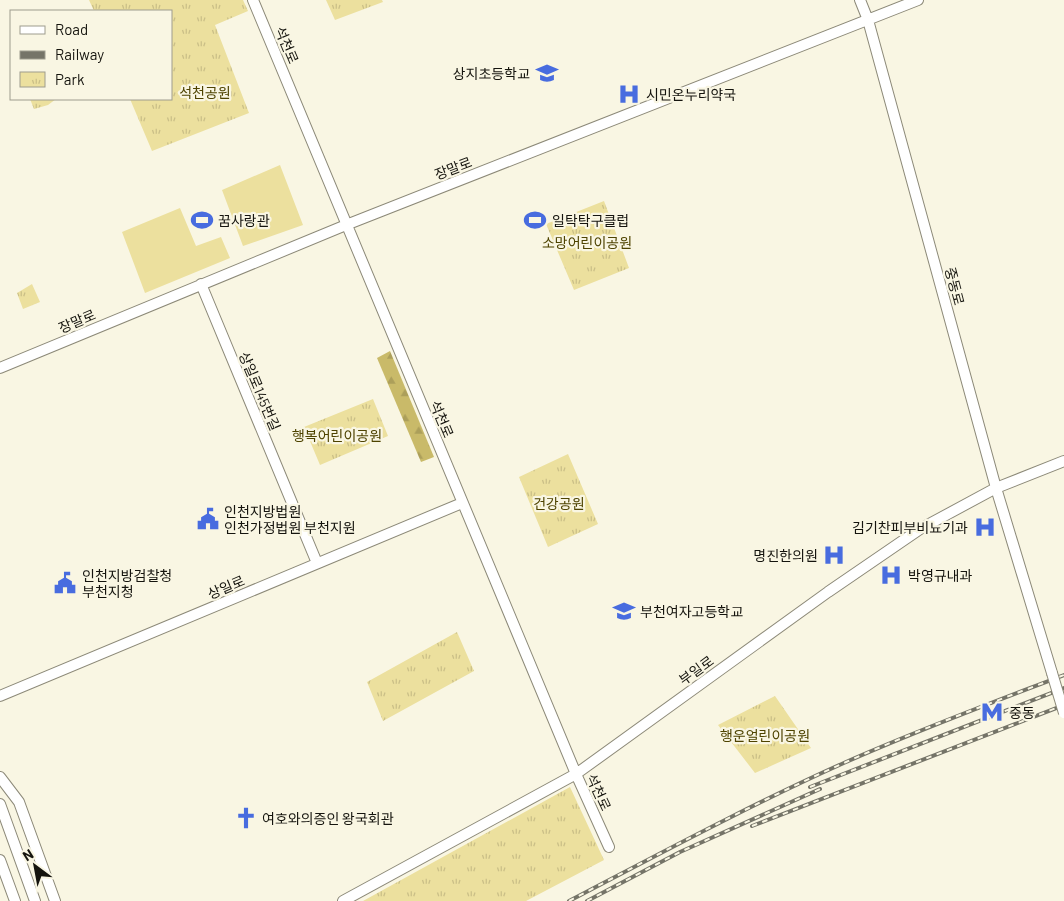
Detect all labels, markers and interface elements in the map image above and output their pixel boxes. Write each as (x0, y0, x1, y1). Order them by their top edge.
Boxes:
legend (10, 10, 172, 100)
text: Road (55, 20, 88, 38)
street label: 석천로 (272, 24, 302, 66)
text: Railway (55, 45, 104, 63)
school or university icon: 상지초등학교 (534, 60, 560, 86)
place label: 상지초등학교 (453, 65, 530, 82)
text: Park (55, 70, 85, 88)
hospital icon: 시민온누리약국 (616, 81, 642, 107)
park label: 석천공원 (179, 84, 231, 101)
place label: 시민온누리약국 (646, 86, 736, 103)
street label: 장말로 (432, 153, 474, 183)
sports icon: 꿈사랑관 (189, 207, 215, 233)
sports icon: 일탁탁구클럽 (522, 207, 548, 233)
place label: 꿈사랑관 (218, 212, 270, 229)
place label: 일탁탁구클럽 (552, 212, 629, 229)
park label: 소망어린이공원 (542, 234, 632, 251)
street label: 중동로 (942, 265, 968, 307)
street label: 장말로 (56, 306, 98, 336)
street label: 상일로145번길 (236, 349, 284, 433)
street label: 석천로 (427, 398, 457, 440)
park label: 행복어린이공원 (292, 427, 382, 444)
park label: 건강공원 (533, 495, 585, 512)
place label: 인천지방법원 인천가정법원 부천지원 (224, 503, 356, 536)
public building icon: 인천지방법원 인천가정법원 부천지원 (195, 506, 221, 532)
hospital icon: 김기찬피부비뇨기과 (972, 514, 998, 540)
place label: 김기찬피부비뇨기과 (852, 519, 968, 536)
hospital icon: 명진한의원 (821, 542, 847, 568)
place label: 명진한의원 (754, 547, 818, 564)
hospital icon: 박영규내과 (878, 562, 904, 588)
place label: 인천지방검찰청 부천지청 (82, 567, 172, 600)
place label: 박영규내과 (908, 567, 973, 584)
public building icon: 인천지방검찰청 부천지청 (52, 570, 78, 596)
street label: 상일로 (205, 572, 247, 602)
school or university icon: 부천여자고등학교 (611, 598, 637, 624)
place label: 부천여자고등학교 (640, 603, 743, 620)
street label: 부일로 (675, 652, 717, 688)
metro station icon: 중동 (979, 699, 1005, 725)
place label: 중동 (1009, 704, 1035, 721)
park label: 행운얼린이공원 (720, 727, 810, 744)
street label: 석천로 (583, 771, 615, 813)
church icon: 여호와의증인 왕국회관 (233, 805, 259, 831)
place label: 여호와의증인 왕국회관 (262, 810, 394, 827)
north arrow (10, 841, 60, 891)
text: N (19, 845, 36, 864)

